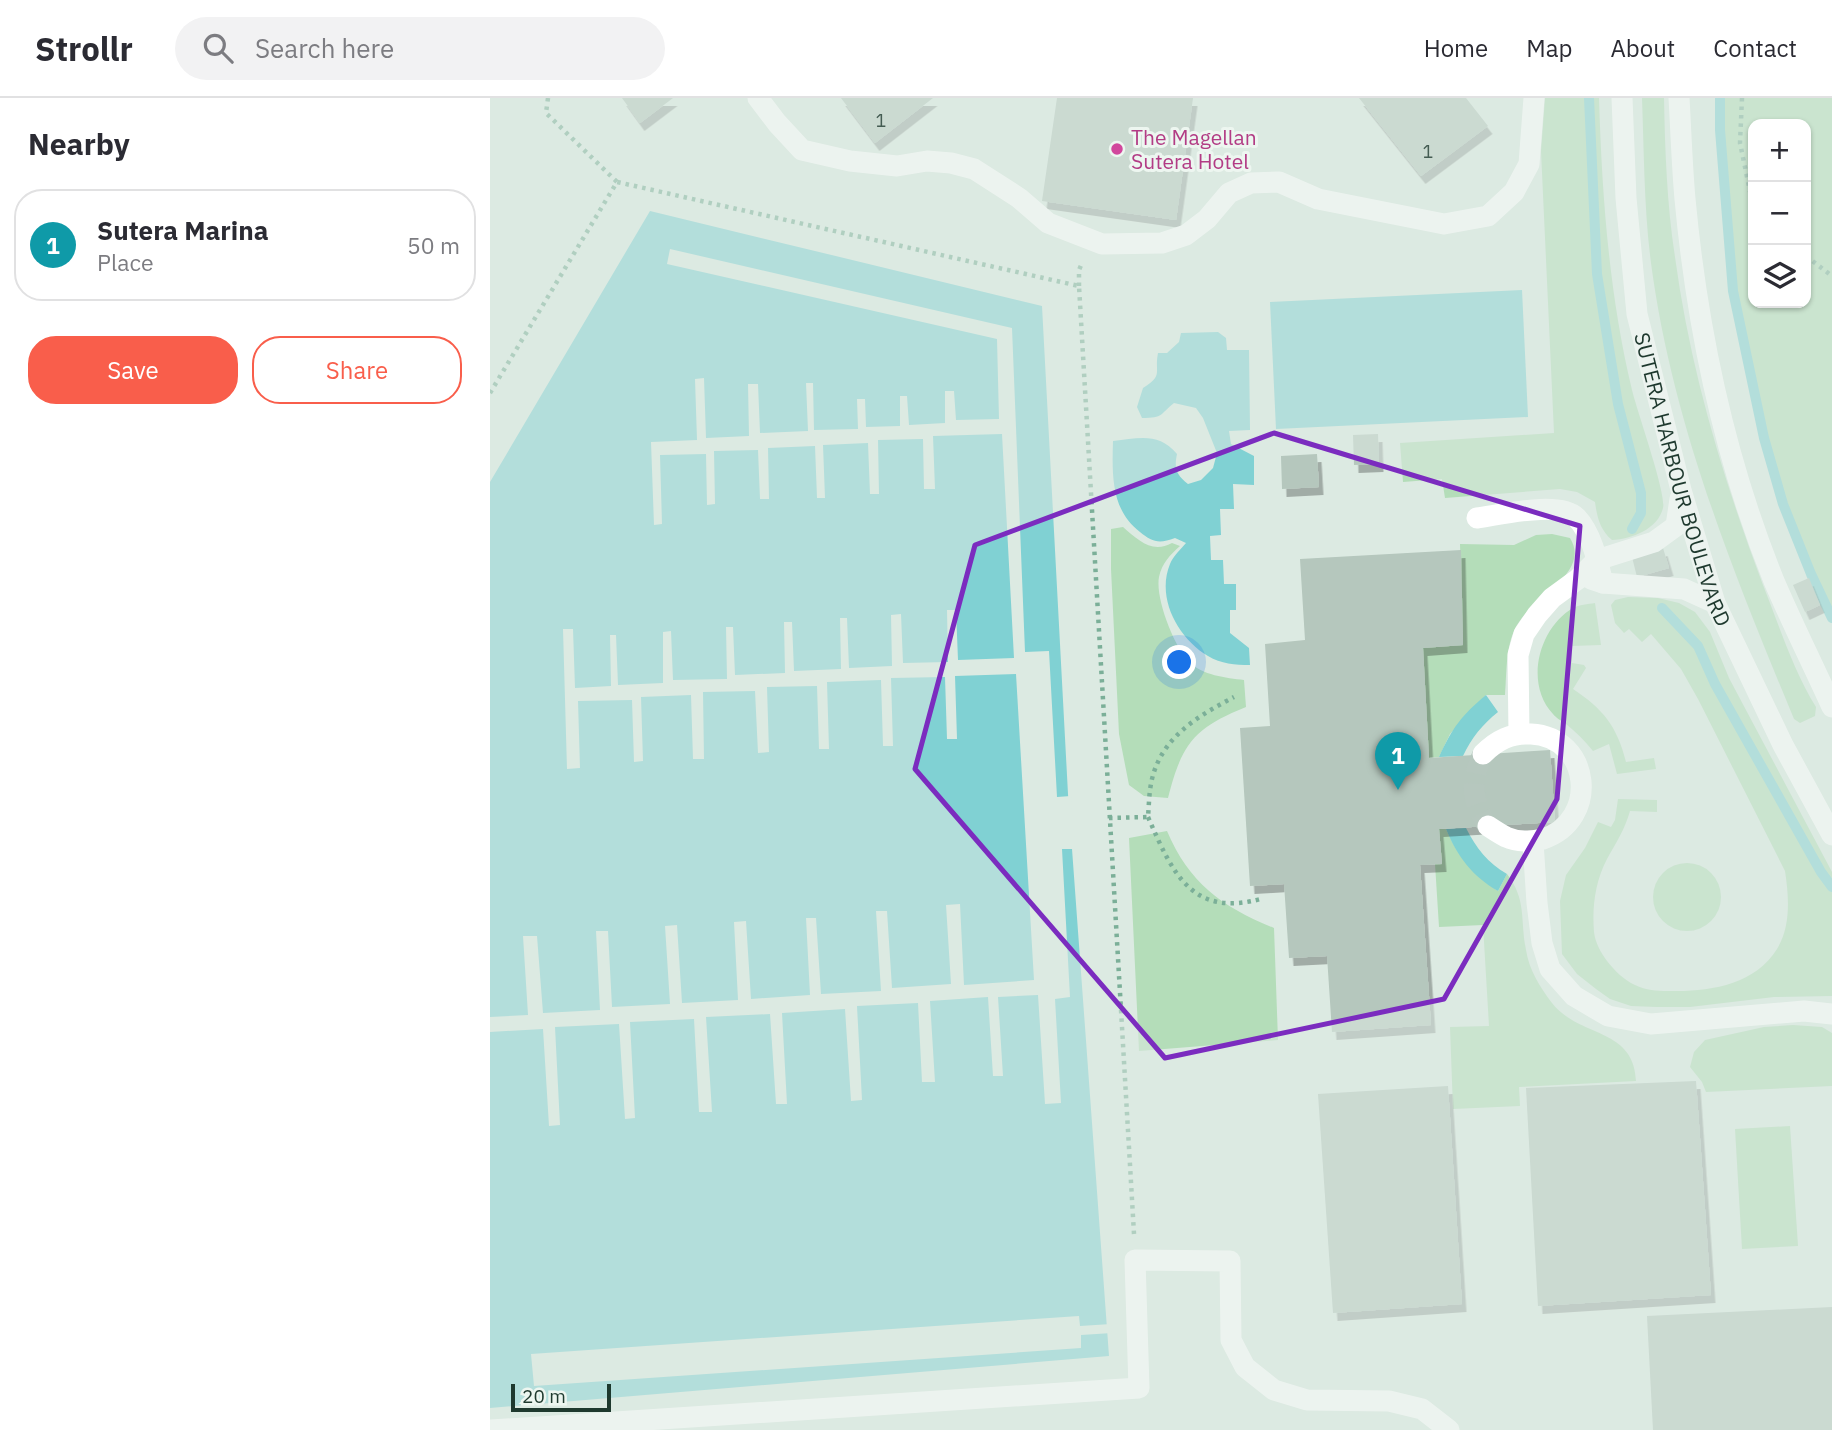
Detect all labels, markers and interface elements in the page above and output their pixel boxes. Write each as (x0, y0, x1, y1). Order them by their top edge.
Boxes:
search box (175, 17, 665, 80)
text: Strollr (35, 27, 133, 70)
icon: search (199, 29, 237, 67)
text: Search here (255, 31, 394, 65)
text: Home (1424, 32, 1488, 64)
text: Map (1526, 32, 1572, 64)
text: About (1610, 32, 1675, 64)
text: Contact (1713, 32, 1797, 64)
house number: 1 (876, 109, 886, 132)
map controls (1748, 119, 1811, 308)
button: + (1748, 119, 1811, 182)
place label: The Magellan Sutera Hotel (1131, 123, 1257, 175)
text: Nearby (28, 124, 130, 163)
house number: 1 (1423, 140, 1433, 163)
marker: The Magellan Sutera Hotel (1109, 141, 1125, 157)
button: − (1748, 182, 1811, 245)
text: Sutera Marina (97, 213, 269, 247)
text: 1 (46, 230, 60, 260)
text: 50 m (407, 230, 460, 260)
button: layers (1748, 245, 1811, 308)
text: Place (97, 247, 154, 277)
street label: SUTERA HARBOUR BOULEVARD (1628, 329, 1738, 631)
button: Save (28, 336, 238, 404)
button: Share (252, 336, 462, 404)
your location (1162, 645, 1196, 679)
pin: 1 (1375, 732, 1421, 790)
scale bar (511, 1381, 611, 1413)
text: 20 m (522, 1384, 566, 1408)

